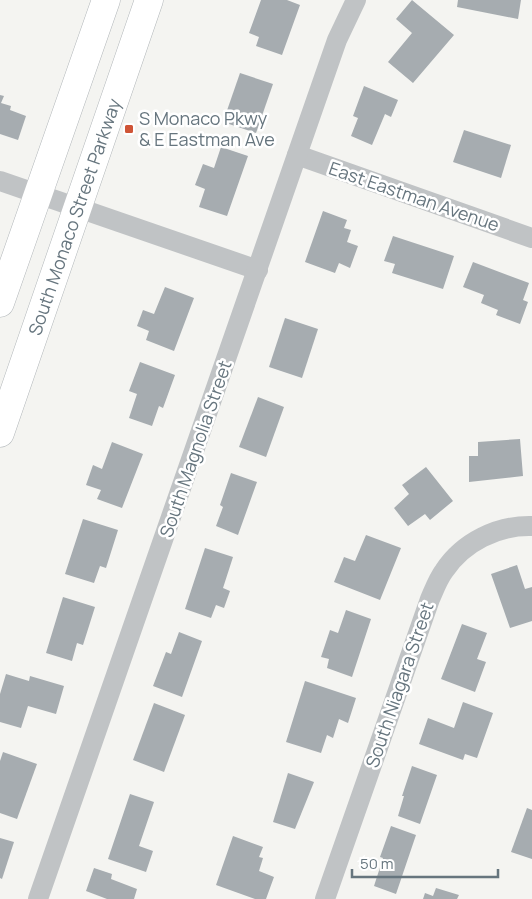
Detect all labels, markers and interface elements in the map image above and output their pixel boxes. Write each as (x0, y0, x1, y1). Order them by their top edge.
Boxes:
street label: South Monaco Street Parkway (22, 95, 126, 338)
place label: S Monaco Pkwy & E Eastman Ave (139, 106, 275, 151)
marker: S Monaco Pkwy & E Eastman Ave (123, 123, 135, 135)
street label: East Eastman Avenue (326, 156, 503, 236)
street label: South Magnolia Street (153, 357, 237, 540)
street label: South Niagara Street (359, 599, 439, 771)
scale bar (352, 846, 498, 878)
text: 50 m (360, 853, 394, 874)

